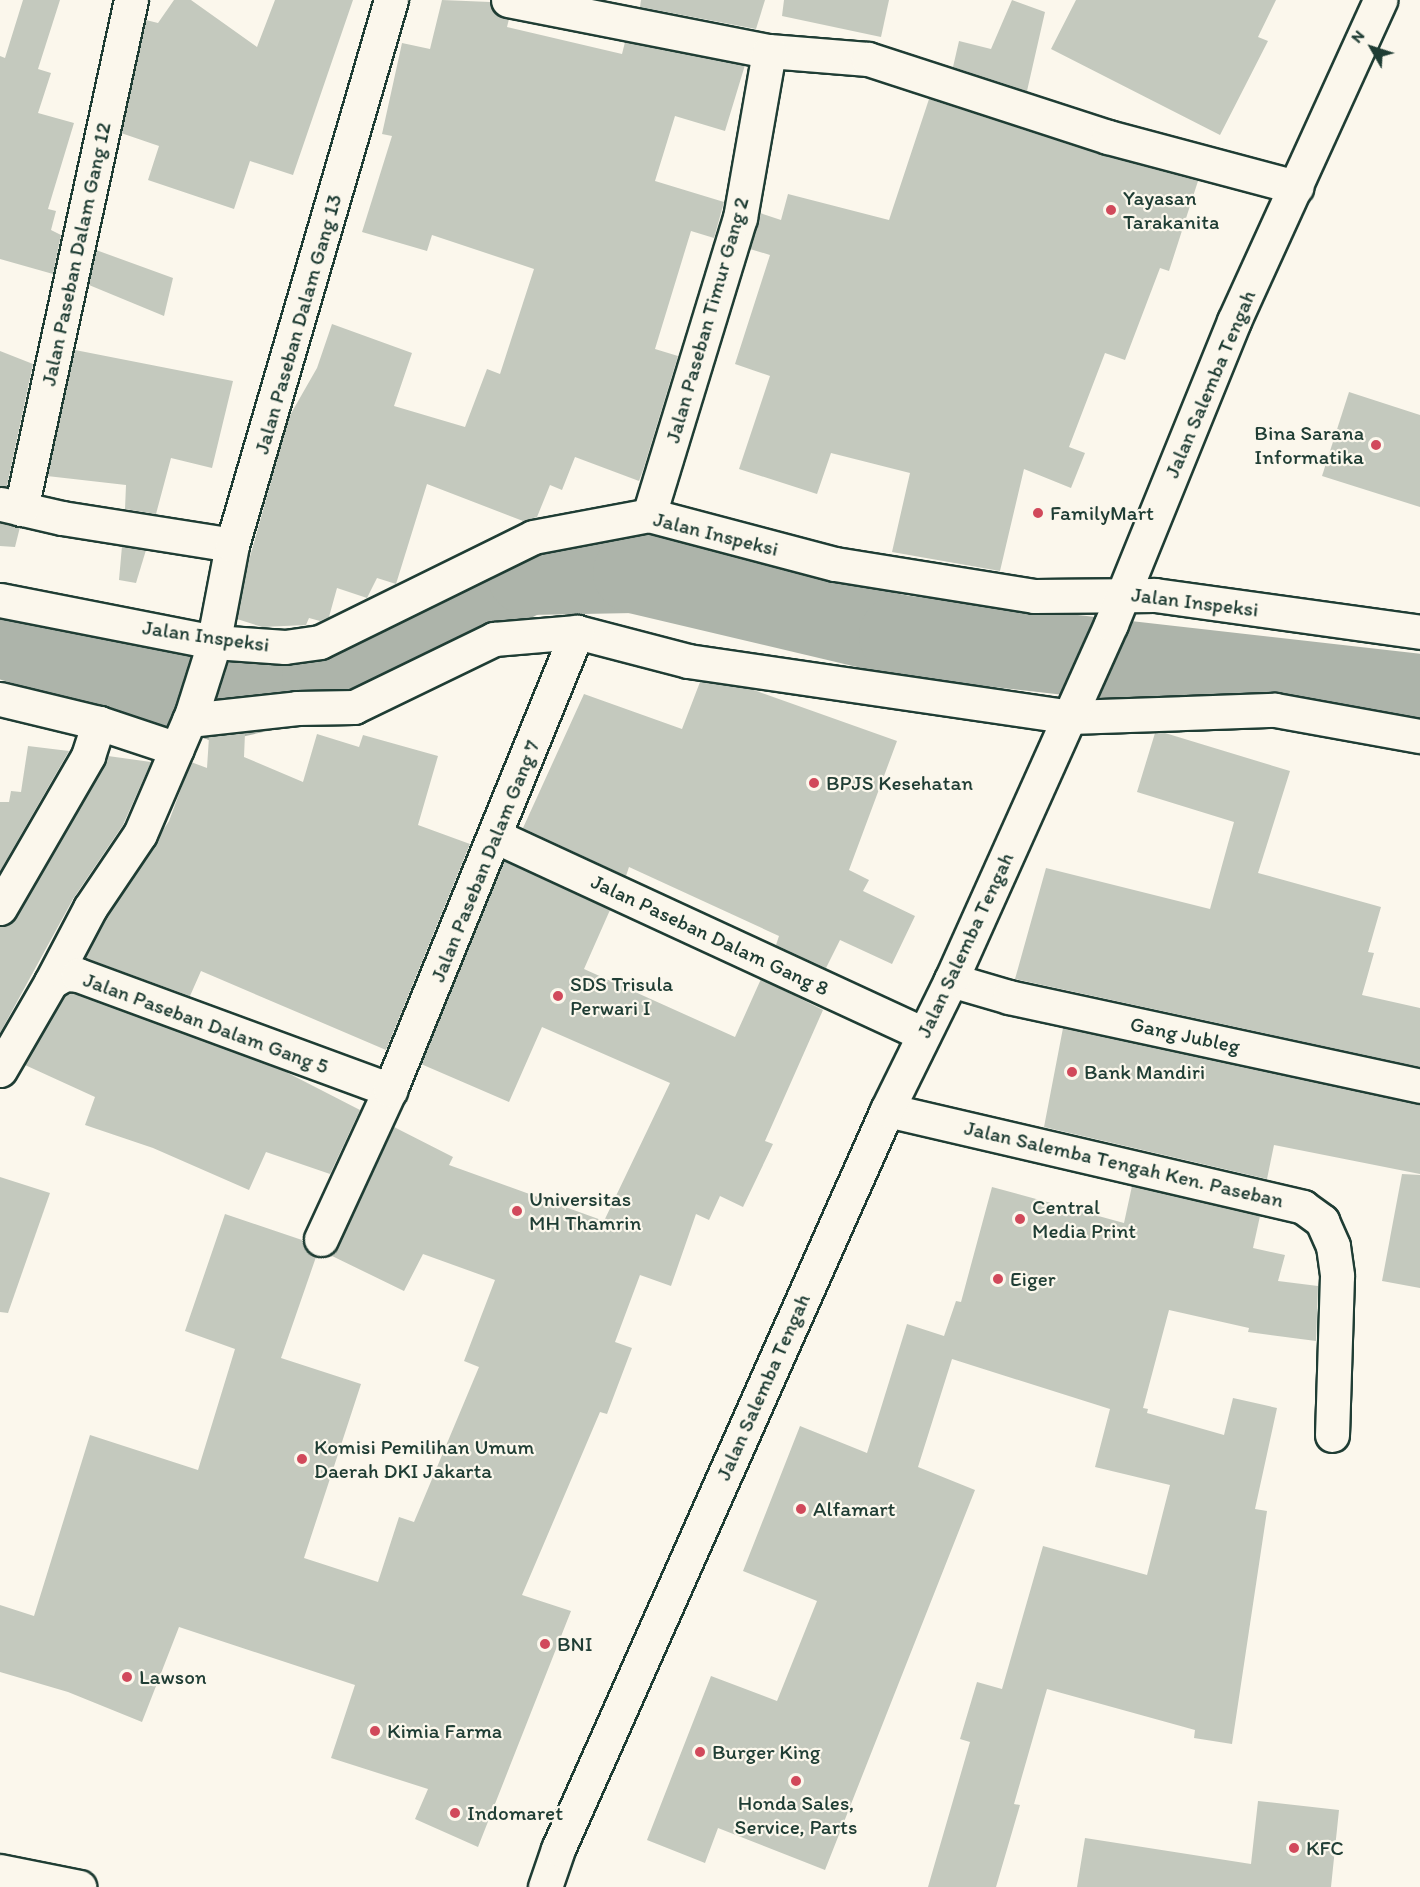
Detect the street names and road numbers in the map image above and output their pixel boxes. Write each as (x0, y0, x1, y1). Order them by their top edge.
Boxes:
street label: Jalan Paseban Dalam Gang 12 (36, 120, 116, 388)
street label: Jalan Paseban Dalam Gang 13 (249, 191, 347, 457)
street label: Jalan Paseban Timur Gang 2 (660, 194, 754, 446)
street label: Jalan Salemba Tengah (1160, 288, 1260, 480)
street label: Jalan Inspeksi (651, 506, 781, 562)
street label: Jalan Inspeksi (1130, 582, 1260, 622)
street label: Jalan Inspeksi (141, 615, 271, 657)
street label: Jalan Paseban Dalam Gang 7 (425, 736, 545, 986)
street label: Jalan Salemba Tengah (912, 850, 1018, 1040)
street label: Jalan Paseban Dalam Gang 8 (587, 869, 833, 1001)
street label: Jalan Paseban Dalam Gang 5 (80, 967, 332, 1079)
street label: Gang Jubleg (1128, 1011, 1242, 1059)
street label: Jalan Salemba Tengah Ken. Paseban (963, 1115, 1285, 1213)
street label: Jalan Salemba Tengah (711, 1291, 815, 1483)

